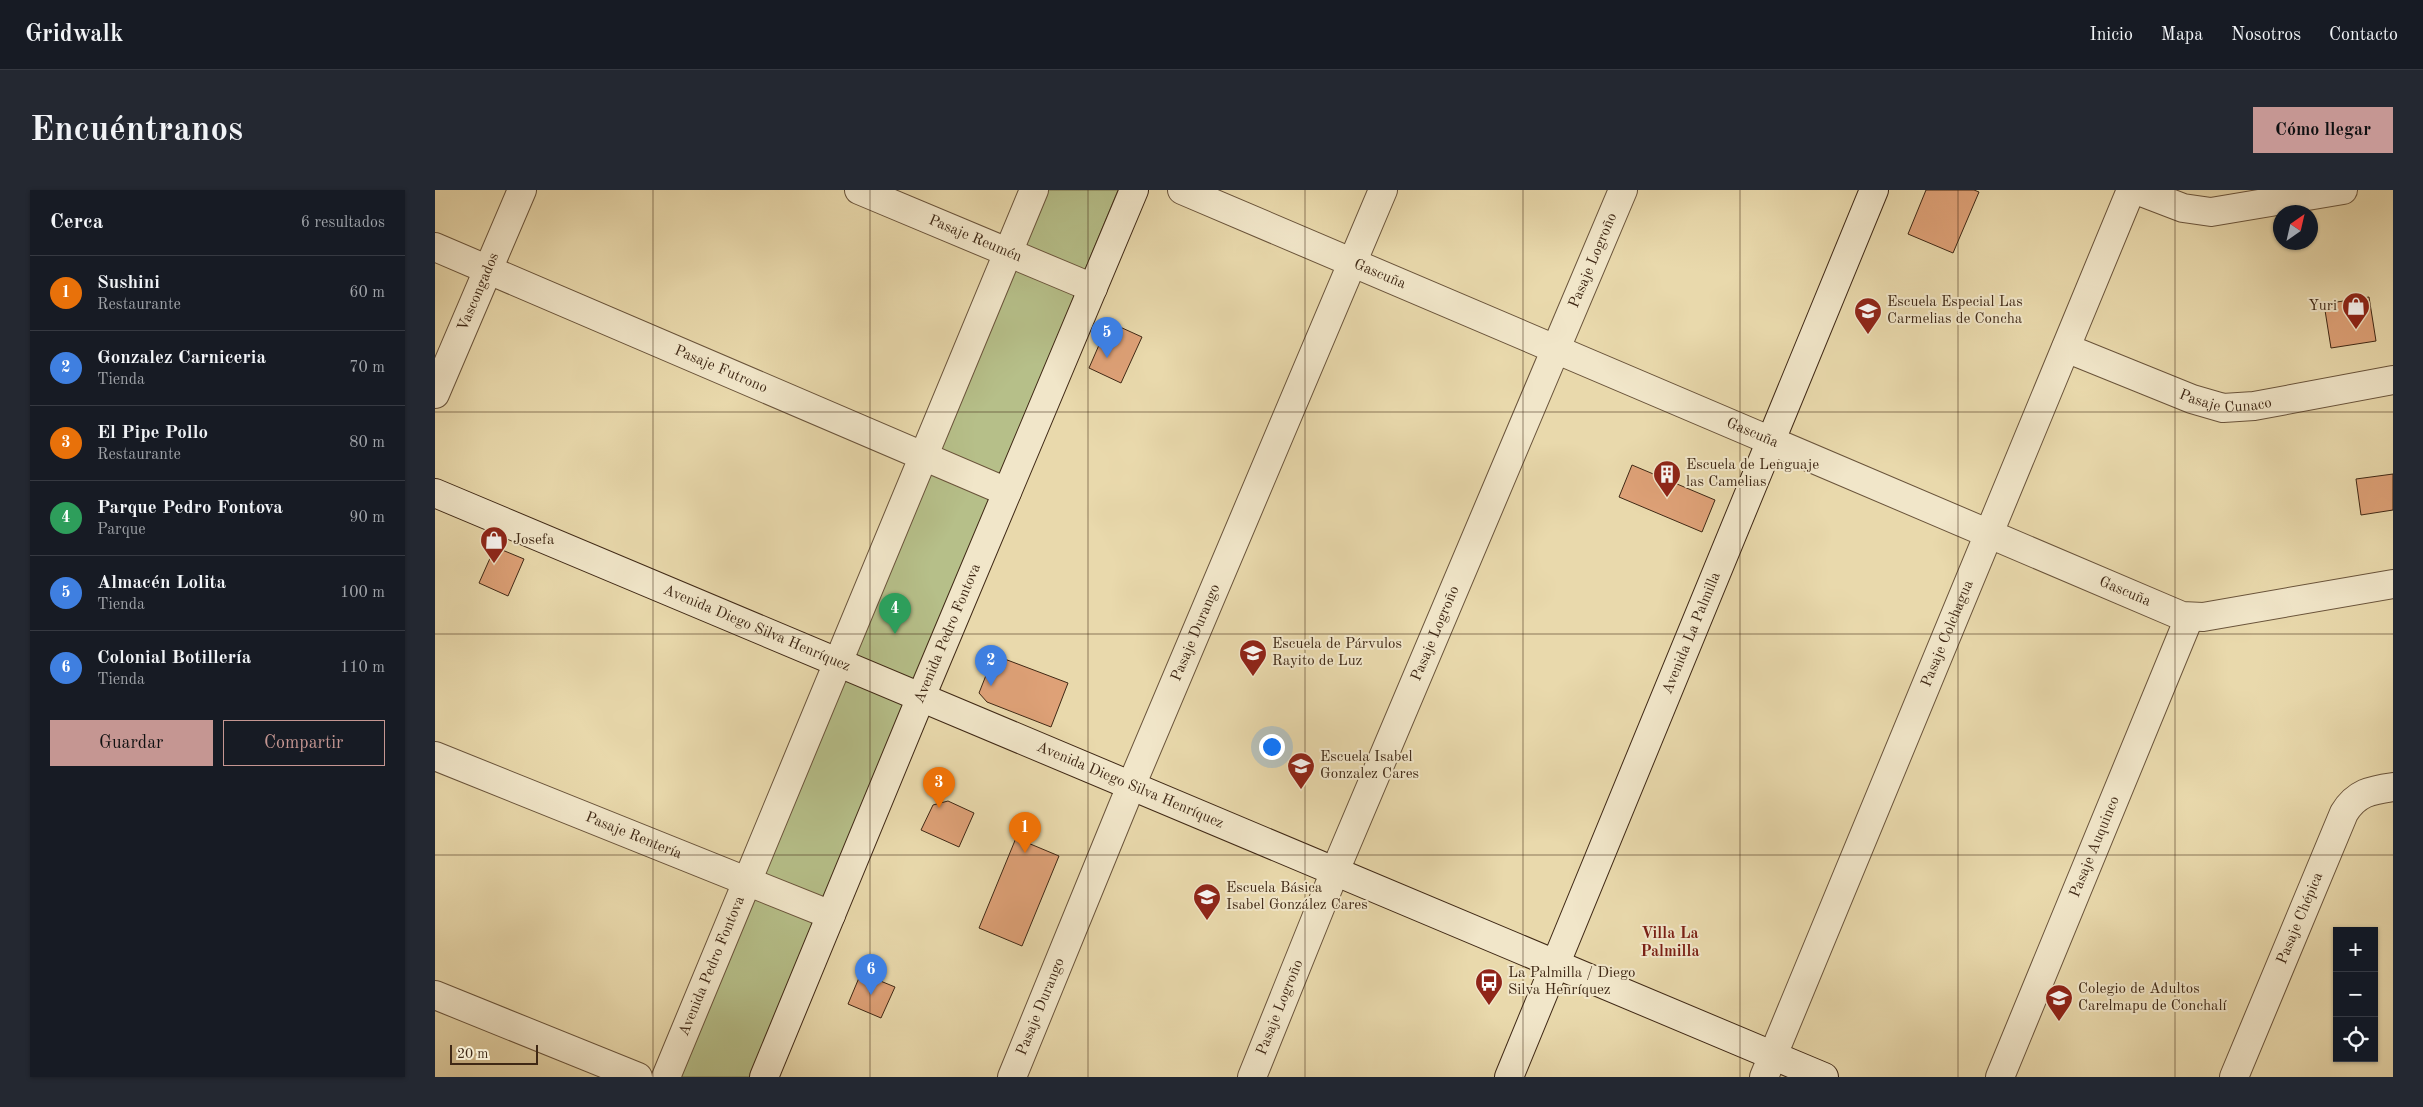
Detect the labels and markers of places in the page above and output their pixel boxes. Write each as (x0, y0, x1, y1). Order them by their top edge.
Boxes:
shop icon: Yuri (2341, 291, 2371, 330)
place label: Escuela Especial Las Carmelias de Concha (1887, 295, 2023, 327)
school or university icon: Escuela Especial Las Carmelias de Concha (1853, 296, 1883, 335)
place label: Yuri (2308, 299, 2337, 314)
pin: 5 (1091, 317, 1123, 358)
place label: Escuela de Lenguaje las Camelias (1686, 458, 1819, 490)
building icon: Escuela de Lenguaje las Camelias (1652, 459, 1682, 498)
shop icon: Josefa (479, 525, 509, 564)
place label: Josefa (513, 533, 555, 548)
pin: 4 (879, 593, 911, 634)
place label: Escuela de Párvulos Rayito de Luz (1272, 637, 1402, 669)
school or university icon: Escuela de Párvulos Rayito de Luz (1238, 638, 1268, 677)
pin: 2 (975, 645, 1007, 686)
place label: Escuela Isabel Gonzalez Cares (1320, 750, 1419, 782)
school or university icon: Escuela Isabel Gonzalez Cares (1286, 751, 1316, 790)
pin: 3 (923, 767, 955, 808)
pin: 1 (1009, 812, 1041, 853)
place label: Escuela Básica Isabel González Cares (1226, 881, 1368, 913)
school or university icon: Escuela Básica Isabel González Cares (1192, 882, 1222, 921)
pin: 6 (855, 954, 887, 995)
place label: La Palmilla / Diego Silva Henríquez (1508, 966, 1635, 998)
bus stop icon: La Palmilla / Diego Silva Henríquez (1474, 967, 1504, 1006)
place label: Colegio de Adultos Carelmapu de Conchalí (2078, 982, 2228, 1014)
school or university icon: Colegio de Adultos Carelmapu de Conchalí (2044, 983, 2074, 1022)

